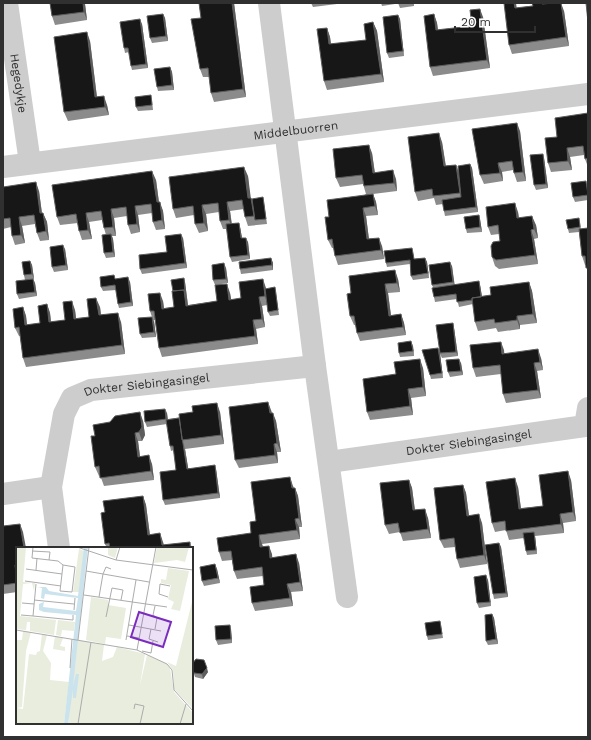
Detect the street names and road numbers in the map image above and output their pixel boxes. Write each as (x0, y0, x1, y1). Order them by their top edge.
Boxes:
street label: Hegedykje (7, 53, 30, 114)
street label: Middelbuorren (253, 118, 339, 143)
street label: Dokter Siebingasingel (81, 370, 210, 399)
street label: Dokter Siebingasingel (405, 427, 533, 458)

